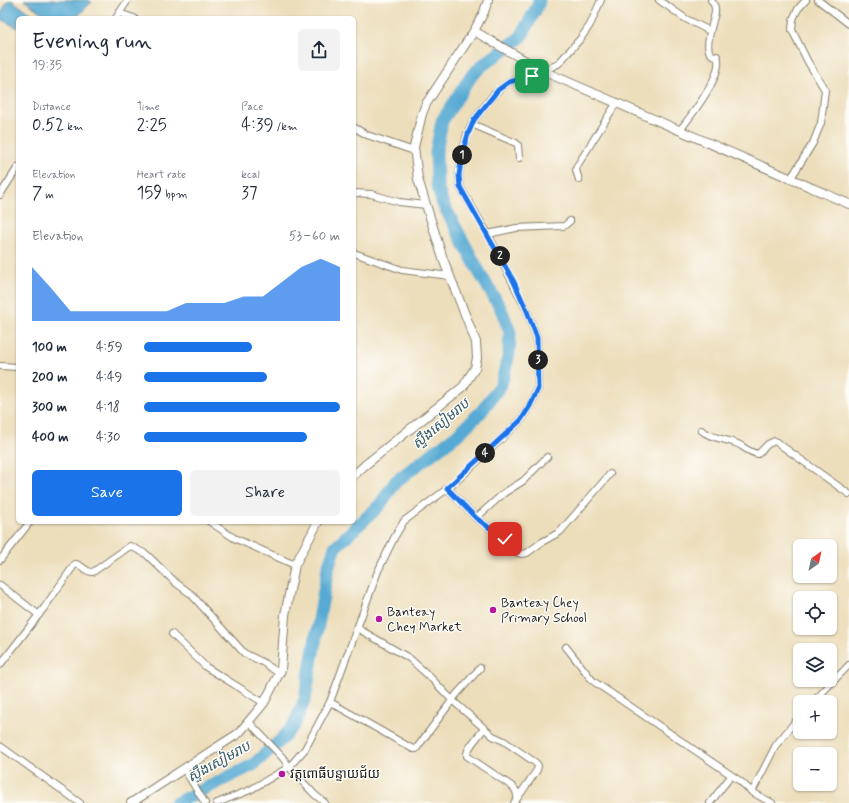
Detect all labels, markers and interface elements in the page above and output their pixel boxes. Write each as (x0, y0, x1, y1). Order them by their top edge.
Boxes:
text: Evening run (32, 28, 152, 56)
button: share (298, 29, 340, 71)
text: 19:35 (32, 57, 62, 74)
pin (515, 59, 549, 93)
icon: arrive (521, 65, 543, 87)
text: Distance (32, 100, 71, 114)
text: Time (137, 100, 160, 114)
text: Pace (241, 100, 263, 114)
text: 0.52 (32, 114, 64, 136)
text: 2:25 (137, 114, 167, 136)
text: 4:39 (241, 114, 274, 136)
text: km (64, 120, 83, 134)
text: /km (274, 120, 297, 134)
pin: 1 (452, 145, 472, 165)
text: 1 (460, 148, 464, 162)
text: Elevation (32, 168, 75, 182)
text: Heart rate (137, 168, 186, 182)
text: kcal (241, 168, 260, 182)
text: 7 (32, 182, 42, 204)
text: 159 (137, 182, 162, 204)
text: 37 (241, 182, 258, 204)
text: m (42, 188, 54, 202)
text: bpm (162, 188, 187, 202)
text: Elevation (32, 228, 83, 245)
text: 53–60 m (289, 228, 340, 245)
pin: 2 (490, 246, 510, 266)
text: 2 (497, 249, 503, 263)
text: 100 m (32, 339, 67, 356)
text: 4:59 (96, 339, 123, 356)
pin: 3 (528, 350, 548, 370)
text: 3 (536, 353, 540, 367)
text: 200 m (32, 369, 67, 386)
text: 4:49 (96, 369, 122, 386)
water label: ស្ទឹងសៀមរាប (408, 393, 474, 453)
text: 300 m (32, 399, 67, 416)
text: 4:18 (96, 399, 120, 416)
text: 400 m (32, 429, 69, 446)
text: 4:30 (96, 429, 120, 446)
pin: 4 (475, 443, 495, 463)
text: 4 (482, 446, 488, 460)
button: Save (32, 470, 182, 516)
button: Share (190, 470, 340, 516)
pin (488, 522, 522, 556)
icon: check (494, 528, 516, 550)
north arrow (793, 539, 837, 583)
map controls (793, 539, 837, 791)
button: locate (793, 591, 837, 635)
place label: Banteay Chey Primary School (501, 595, 587, 627)
place label: Banteay Chey Market (387, 604, 462, 636)
marker: Banteay Chey Primary School (488, 605, 498, 615)
marker: Banteay Chey Market (374, 614, 384, 624)
button: layers (793, 643, 837, 687)
button: + (793, 695, 837, 739)
water label: ស្ទឹងសៀមរាប (184, 736, 255, 787)
button: − (793, 747, 837, 791)
place label: វត្តពោធិ៍បន្ទាយជ័យ (290, 764, 380, 783)
marker: វត្តពោធិ៍បន្ទាយជ័យ (277, 769, 287, 779)

